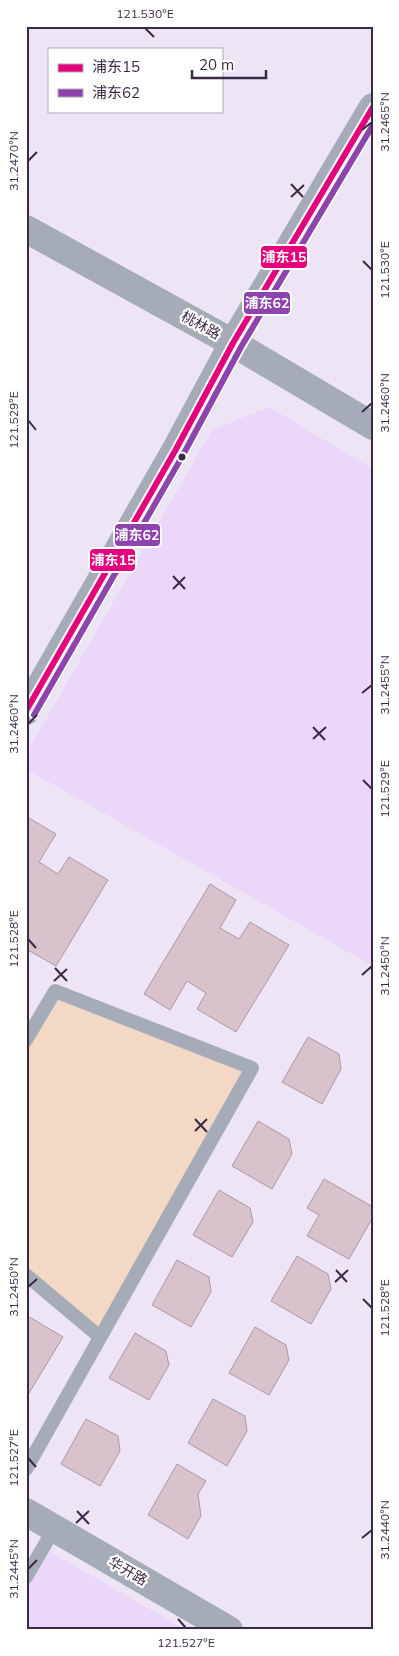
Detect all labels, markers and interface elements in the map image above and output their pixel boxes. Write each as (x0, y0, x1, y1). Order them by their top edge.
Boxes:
text: 121.530°E (116, 6, 174, 21)
legend (48, 48, 222, 112)
scale bar (192, 48, 265, 80)
text: 20 m (199, 55, 234, 74)
text: 浦东15 (92, 57, 140, 76)
text: 浦东62 (92, 83, 140, 102)
text: 31.2465°N (377, 92, 392, 152)
text: 31.2470°N (6, 131, 21, 191)
text: 121.530°E (377, 241, 392, 299)
line badge: 浦东15 (260, 245, 308, 269)
text: 浦东15 (262, 248, 306, 266)
line badge: 浦东62 (243, 291, 291, 315)
text: 浦东62 (245, 294, 289, 312)
street label: 桃林路 (178, 307, 224, 343)
text: 31.2460°N (377, 373, 392, 433)
text: 121.529°E (6, 391, 21, 449)
unlabelled marker (177, 452, 187, 462)
line badge: 浦东62 (114, 523, 161, 547)
text: 浦东62 (115, 526, 159, 544)
line badge: 浦东15 (89, 548, 136, 572)
text: 浦东15 (91, 551, 135, 569)
text: 31.2455°N (377, 655, 392, 715)
text: 31.2460°N (6, 694, 21, 754)
text: 121.529°E (377, 760, 392, 818)
text: 121.528°E (6, 910, 21, 968)
text: 31.2450°N (377, 936, 392, 996)
text: 31.2450°N (6, 1257, 21, 1317)
text: 121.528°E (377, 1279, 392, 1337)
text: 121.527°E (6, 1429, 21, 1487)
text: 31.2440°N (377, 1500, 392, 1560)
text: 31.2445°N (6, 1539, 21, 1599)
street label: 华开路 (105, 1553, 151, 1589)
text: 121.527°E (157, 1635, 215, 1650)

